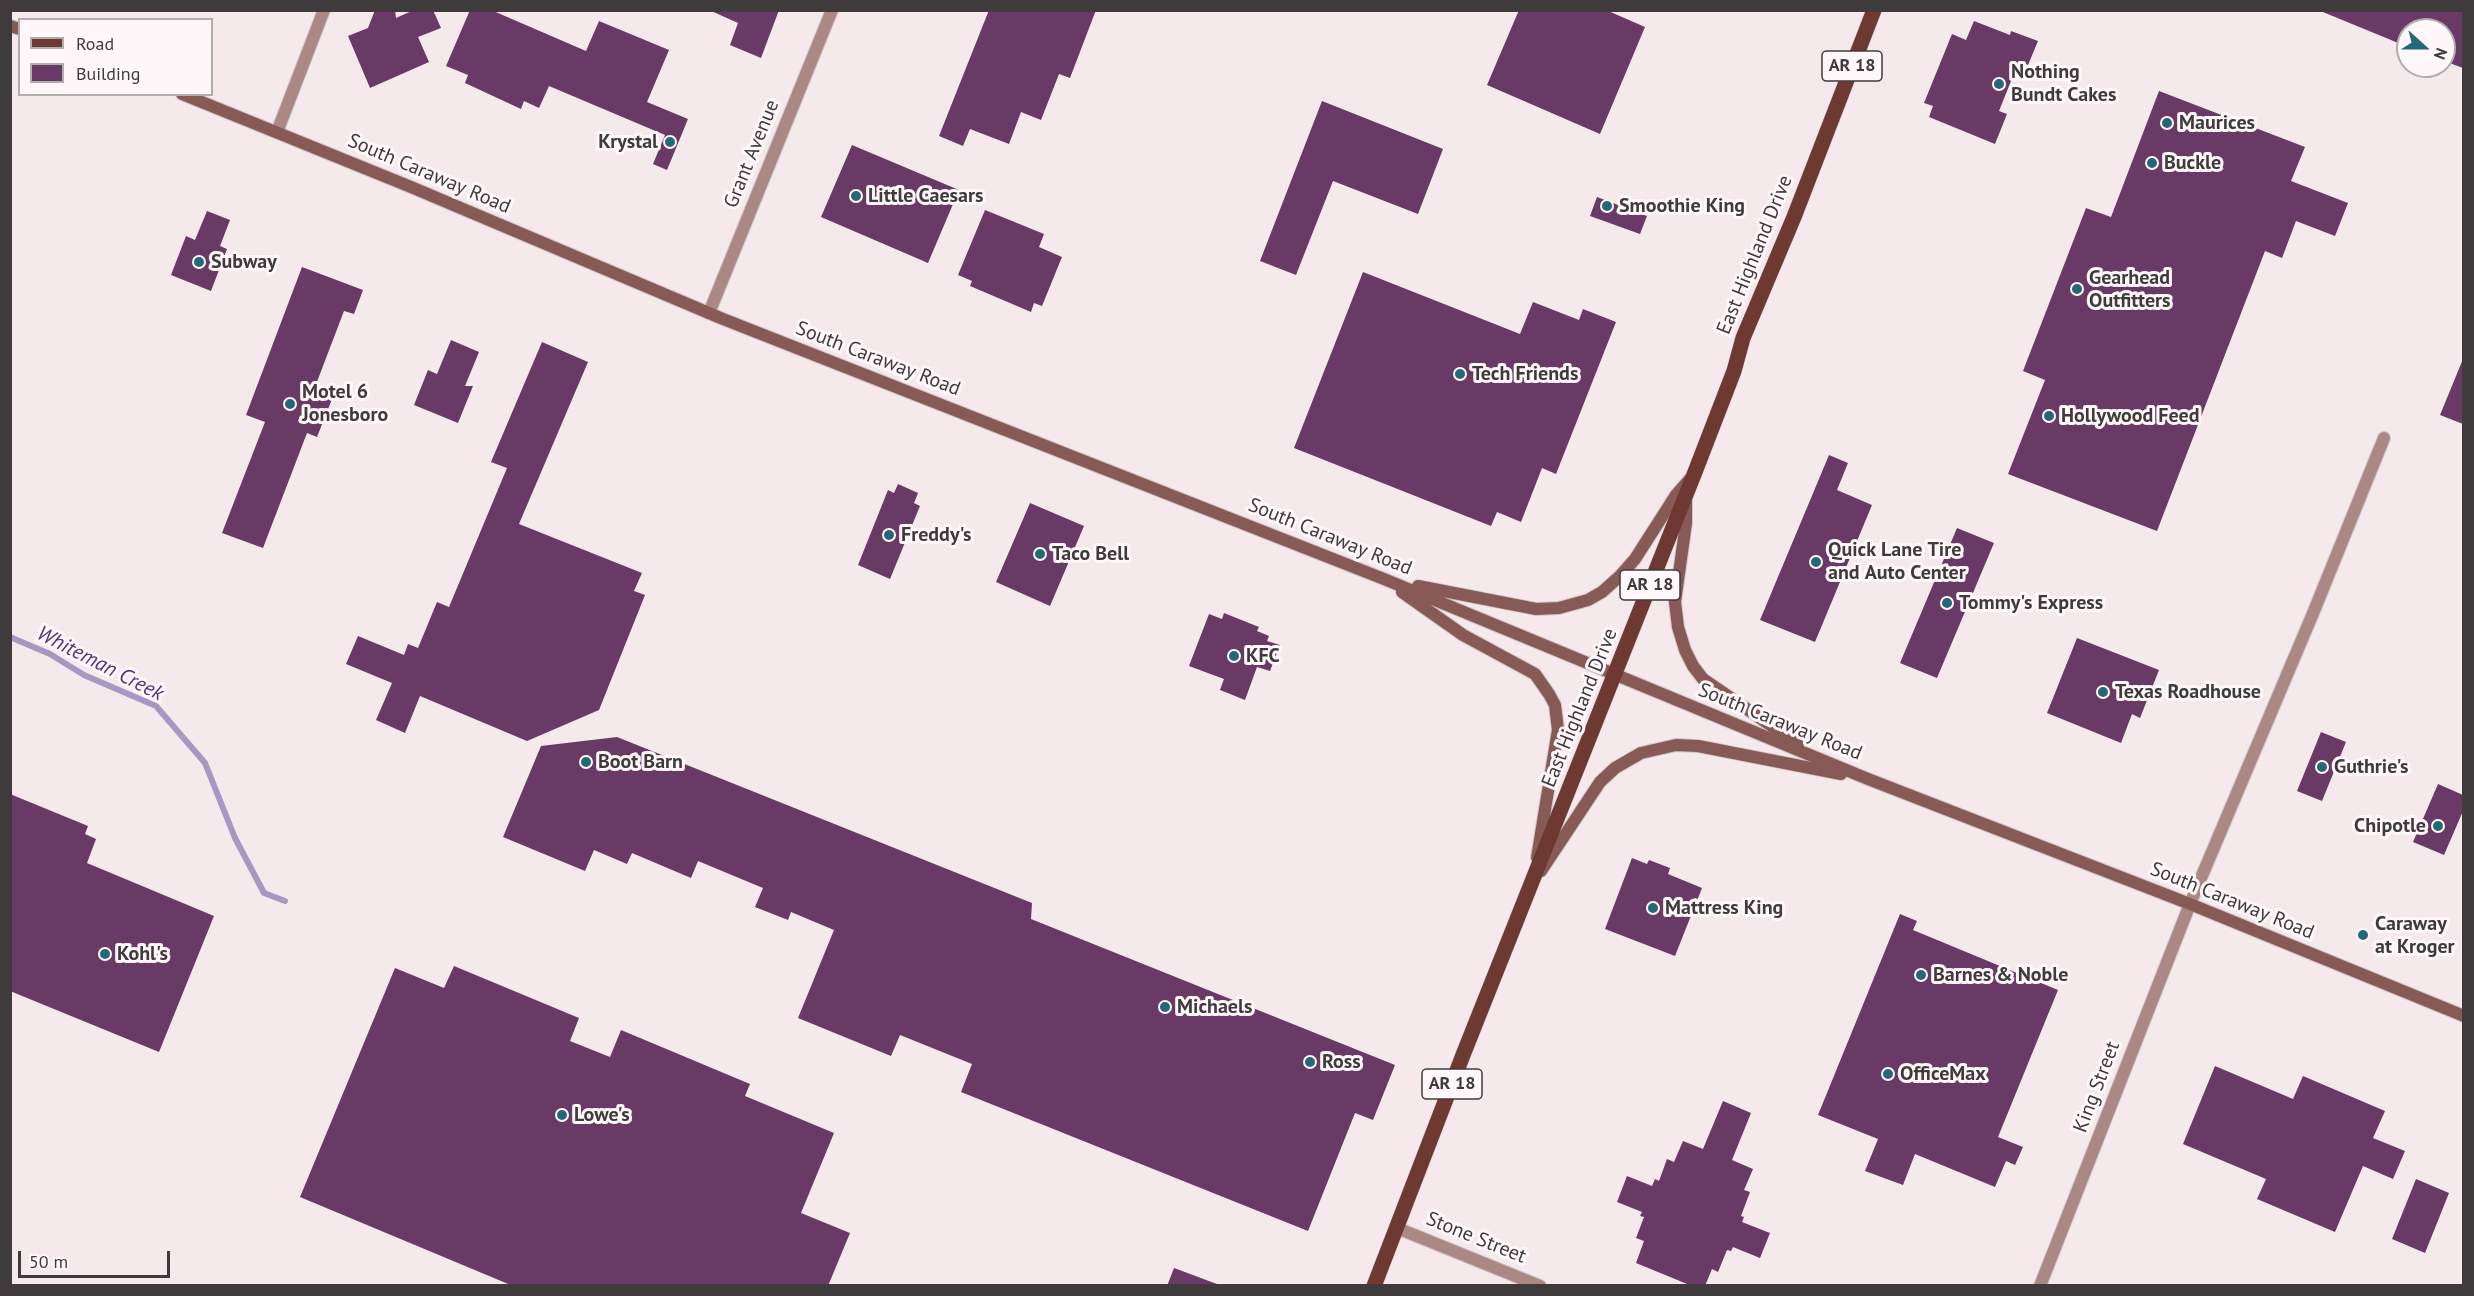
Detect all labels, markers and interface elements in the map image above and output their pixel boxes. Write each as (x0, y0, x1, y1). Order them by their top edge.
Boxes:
legend (18, 18, 213, 96)
north arrow (2396, 18, 2456, 78)
text: Road (76, 32, 114, 55)
text: N (2430, 45, 2452, 62)
road number: AR 18 (1822, 51, 1882, 81)
place label: Nothing Bundt Cakes (2011, 60, 2116, 107)
text: Building (76, 62, 140, 85)
marker: Nothing Bundt Cakes (1992, 77, 2006, 91)
street label: Grant Avenue (719, 96, 785, 212)
place label: Maurices (2179, 111, 2255, 135)
marker: Maurices (2160, 116, 2174, 130)
street label: South Caraway Road (344, 129, 514, 219)
place label: Krystal (598, 130, 658, 154)
marker: Krystal (663, 135, 677, 149)
place label: Buckle (2164, 151, 2221, 175)
marker: Buckle (2145, 156, 2159, 170)
street label: East Highland Drive (1712, 172, 1798, 338)
place label: Little Caesars (868, 184, 983, 208)
marker: Little Caesars (849, 189, 863, 203)
place label: Smoothie King (1619, 194, 1745, 218)
marker: Smoothie King (1600, 199, 1614, 213)
place label: Subway (211, 250, 277, 274)
marker: Subway (192, 255, 206, 269)
place label: Gearhead Outfitters (2089, 266, 2171, 313)
marker: Gearhead Outfitters (2070, 282, 2084, 296)
street label: South Caraway Road (792, 317, 964, 401)
place label: Tech Friends (1472, 362, 1578, 386)
marker: Tech Friends (1453, 367, 1467, 381)
place label: Motel 6 Jonesboro (302, 380, 388, 427)
marker: Motel 6 Jonesboro (283, 397, 297, 411)
place label: Hollywood Feed (2061, 404, 2199, 428)
marker: Hollywood Feed (2042, 409, 2056, 423)
street label: South Caraway Road (1245, 493, 1415, 581)
place label: Freddy's (901, 523, 972, 547)
marker: Freddy's (882, 528, 896, 542)
place label: Quick Lane Tire and Auto Center (1828, 538, 1966, 585)
place label: Taco Bell (1052, 542, 1129, 566)
marker: Taco Bell (1033, 547, 1047, 561)
marker: Quick Lane Tire and Auto Center (1809, 555, 1823, 569)
road number: AR 18 (1620, 570, 1680, 600)
place label: Tommy's Express (1959, 591, 2103, 615)
marker: Tommy's Express (1940, 596, 1954, 610)
water label: Whiteman Creek (32, 621, 168, 707)
street label: East Highland Drive (1537, 625, 1623, 791)
place label: KFC (1246, 644, 1280, 668)
marker: KFC (1227, 649, 1241, 663)
street label: South Caraway Road (1695, 678, 1865, 766)
place label: Texas Roadhouse (2115, 680, 2261, 704)
marker: Texas Roadhouse (2096, 685, 2110, 699)
place label: Boot Barn (598, 750, 683, 774)
marker: Boot Barn (579, 755, 593, 769)
place label: Guthrie's (2334, 755, 2408, 779)
marker: Guthrie's (2315, 760, 2329, 774)
place label: Chipotle (2354, 814, 2426, 838)
marker: Chipotle (2431, 819, 2445, 833)
street label: South Caraway Road (2147, 857, 2317, 945)
place label: Mattress King (1665, 896, 1783, 920)
marker: Mattress King (1646, 901, 1660, 915)
place label: Caraway at Kroger (2375, 912, 2455, 959)
marker: Caraway at Kroger (2356, 928, 2370, 942)
place label: Kohl's (117, 942, 168, 966)
marker: Kohl's (98, 947, 112, 961)
place label: Barnes & Noble (1933, 963, 2068, 987)
marker: Barnes & Noble (1914, 968, 1928, 982)
place label: Michaels (1177, 995, 1252, 1019)
marker: Michaels (1158, 1000, 1172, 1014)
street label: King Street (2069, 1038, 2125, 1136)
place label: Ross (1322, 1050, 1361, 1074)
marker: Ross (1303, 1055, 1317, 1069)
place label: OfficeMax (1900, 1062, 1986, 1086)
marker: OfficeMax (1881, 1067, 1895, 1081)
road number: AR 18 (1422, 1069, 1482, 1099)
place label: Lowe's (574, 1103, 630, 1127)
marker: Lowe's (555, 1108, 569, 1122)
street label: Stone Street (1423, 1207, 1529, 1269)
scale bar (21, 1239, 172, 1277)
text: 50 m (29, 1250, 68, 1273)

